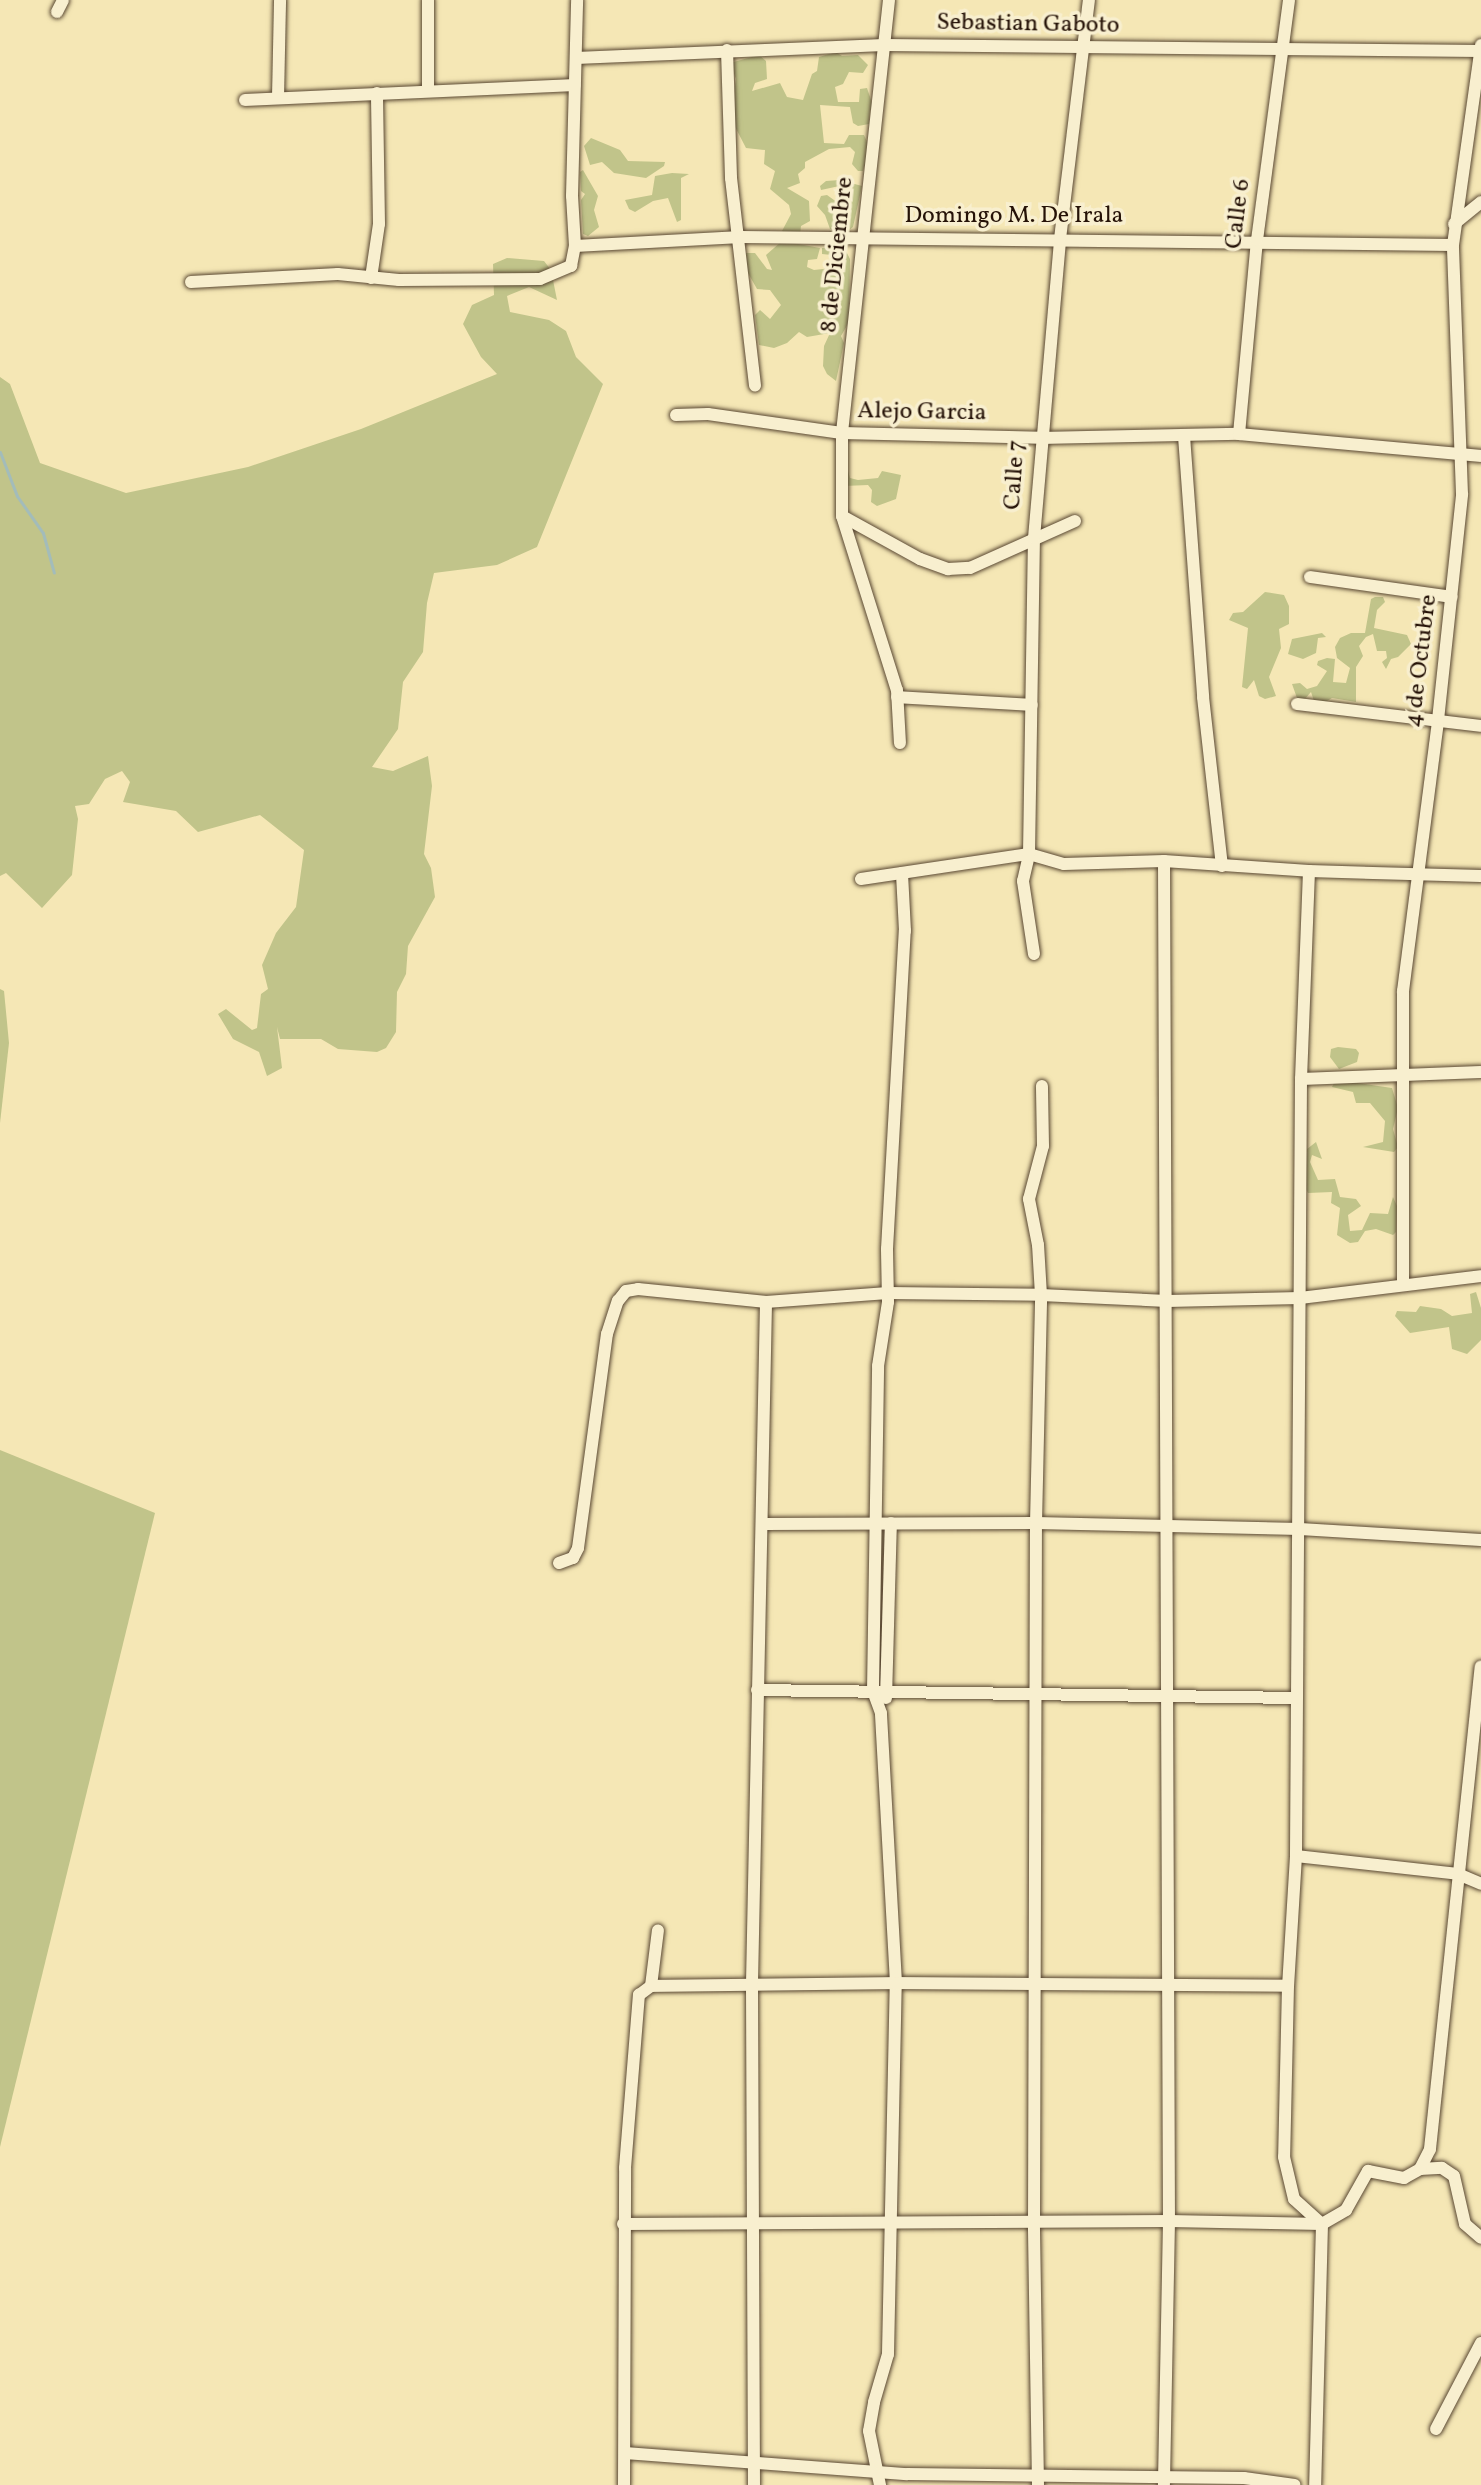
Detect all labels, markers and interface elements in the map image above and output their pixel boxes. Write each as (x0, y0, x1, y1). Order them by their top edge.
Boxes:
street label: Sebastian Gaboto (936, 9, 1120, 41)
street label: 8 de Diciembre (815, 176, 861, 334)
street label: Calle 6 (1220, 177, 1258, 251)
street label: Domingo M. De Irala (904, 203, 1124, 231)
street label: Alejo Garcia (857, 397, 987, 429)
street label: Calle 7 (999, 439, 1033, 511)
street label: 4 de Octubre (1400, 593, 1444, 729)

